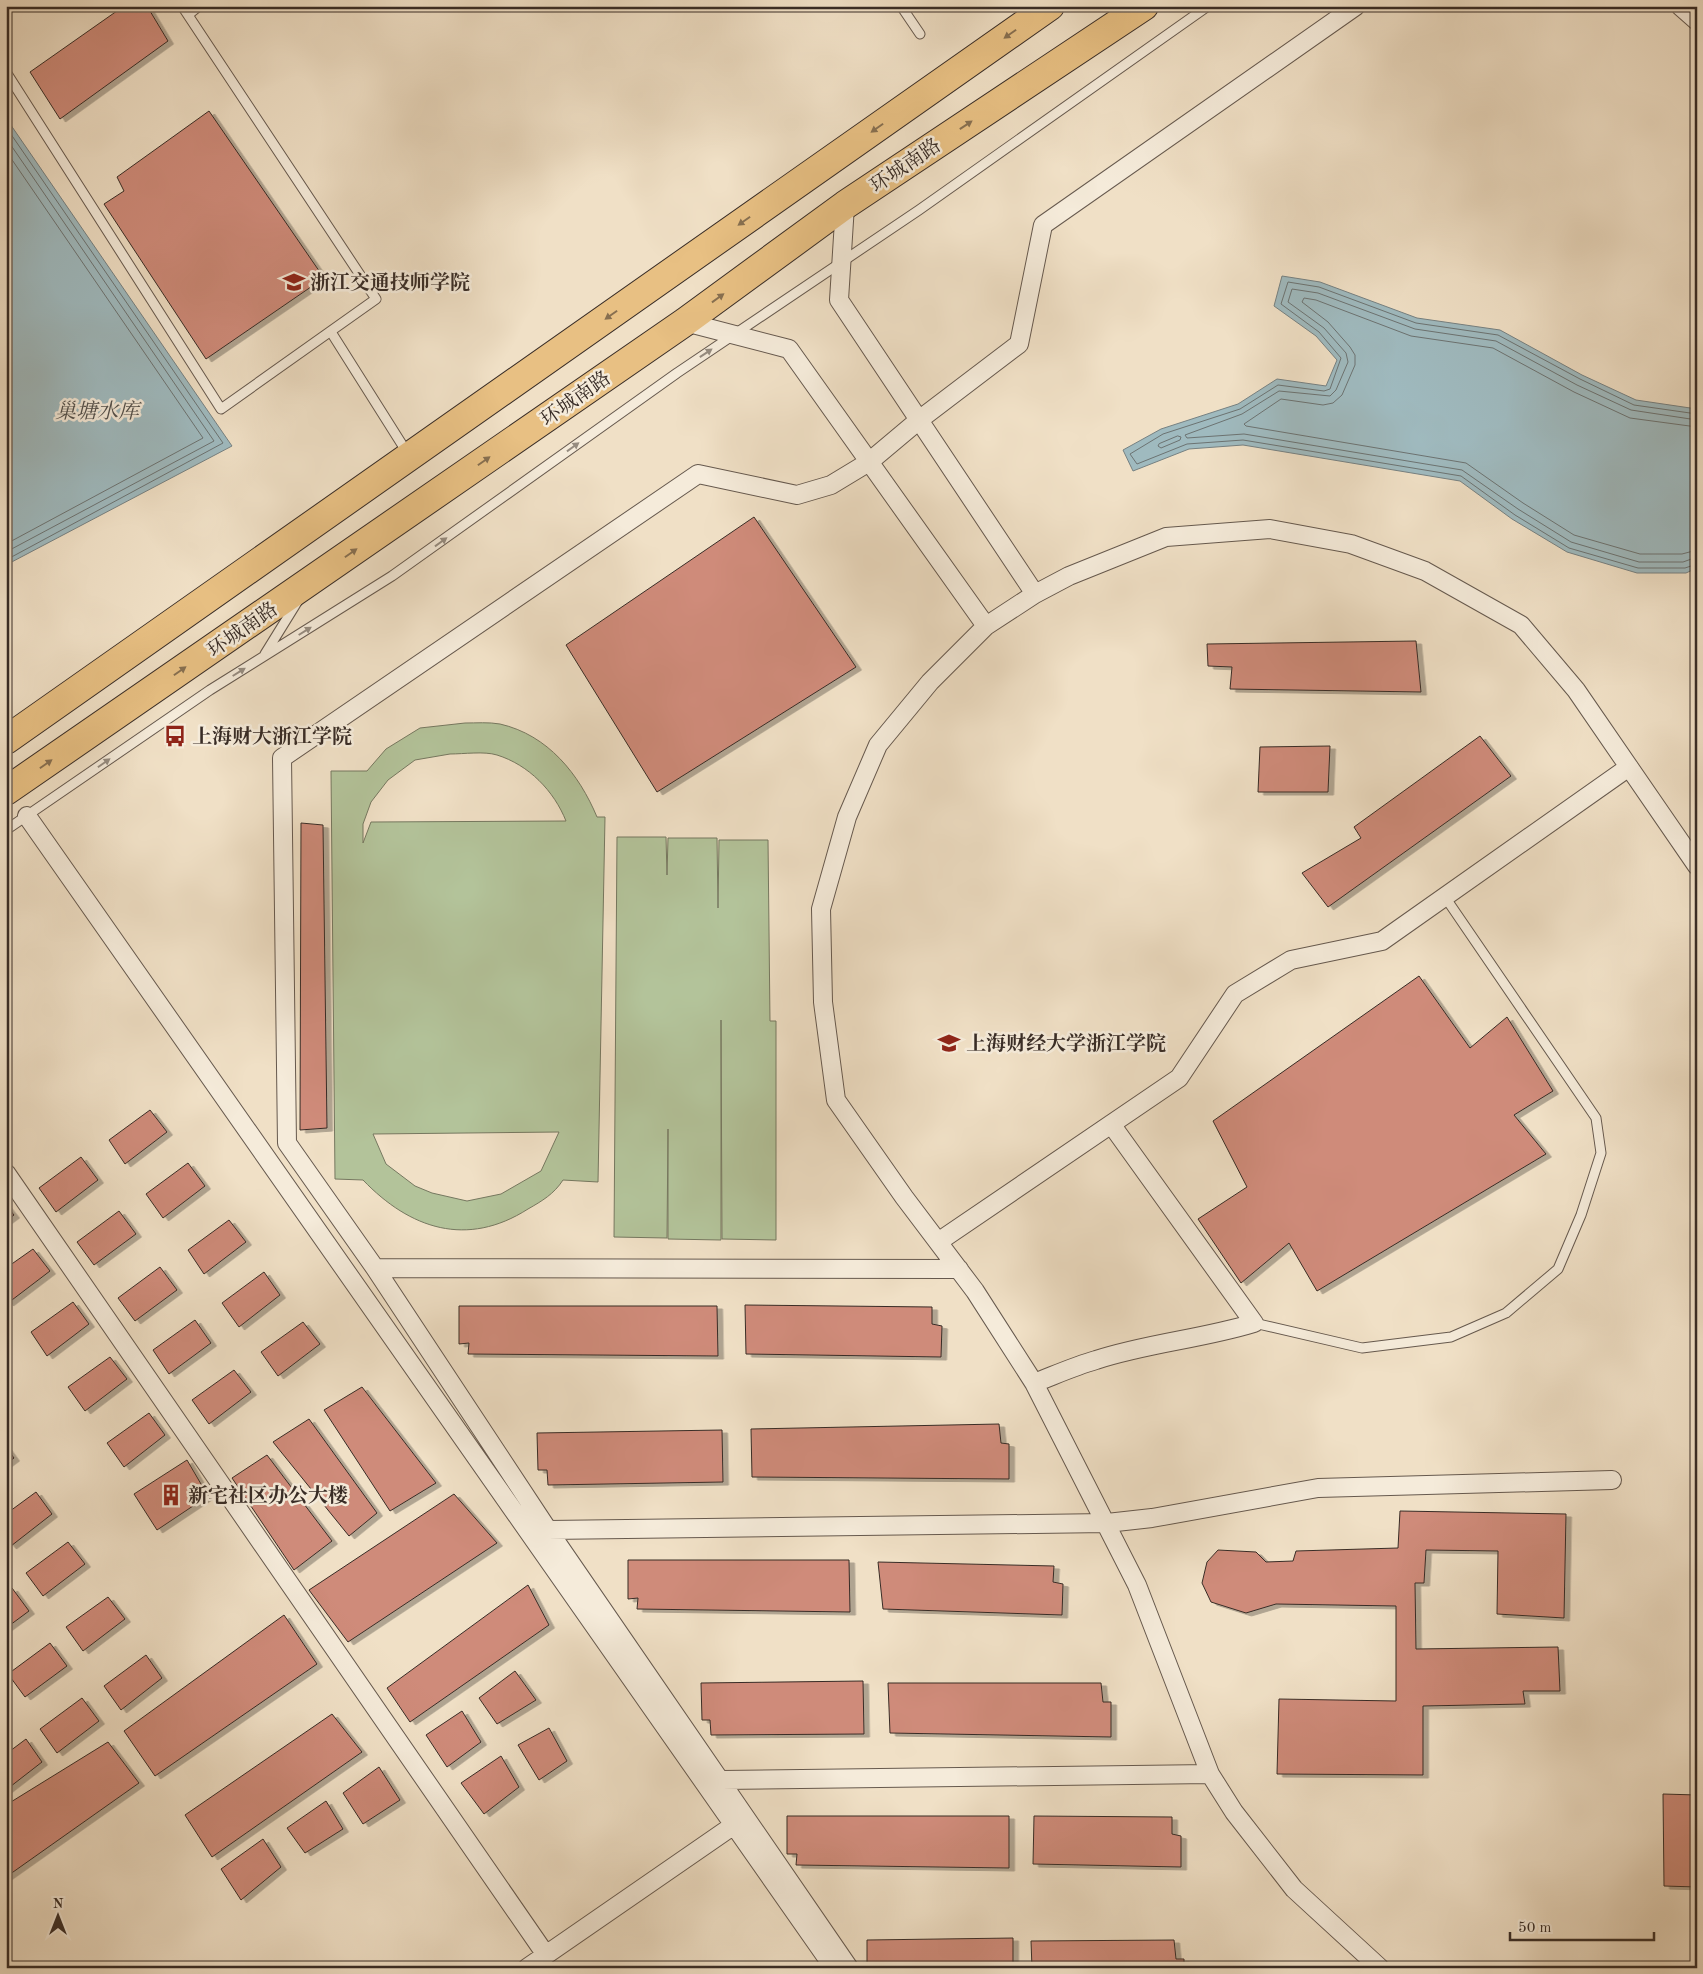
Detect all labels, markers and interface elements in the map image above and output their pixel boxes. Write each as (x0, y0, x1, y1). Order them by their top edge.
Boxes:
one-way arrow (1004, 29, 1017, 39)
one-way arrow (959, 120, 972, 129)
one-way arrow (871, 123, 884, 133)
street label: 环城南路 (866, 134, 945, 197)
one-way arrow (738, 216, 751, 226)
school or university icon: 浙江交通技师学院 (281, 269, 307, 295)
place label: 浙江交通技师学院 (310, 271, 470, 294)
one-way arrow (711, 293, 725, 303)
one-way arrow (605, 309, 618, 319)
one-way arrow (699, 348, 712, 358)
street label: 环城南路 (536, 367, 615, 431)
water label: 巢塘水库 (55, 400, 142, 423)
one-way arrow (566, 442, 580, 452)
one-way arrow (477, 456, 491, 466)
one-way arrow (434, 536, 447, 547)
one-way arrow (344, 548, 357, 558)
street label: 环城南路 (203, 598, 282, 662)
one-way arrow (298, 626, 312, 635)
one-way arrow (173, 666, 187, 676)
one-way arrow (232, 668, 245, 677)
bus stop icon: 上海财大浙江学院 (162, 723, 188, 749)
place label: 上海财大浙江学院 (192, 725, 352, 748)
one-way arrow (97, 758, 111, 768)
one-way arrow (40, 759, 53, 769)
school or university icon: 上海财经大学浙江学院 (936, 1030, 962, 1056)
place label: 上海财经大学浙江学院 (966, 1032, 1166, 1055)
building icon: 新宅社区办公大楼 (158, 1482, 184, 1508)
place label: 新宅社区办公大楼 (188, 1484, 348, 1507)
north arrow (32, 1892, 82, 1942)
text: N (53, 1897, 64, 1911)
scale bar (1510, 1909, 1654, 1941)
text: 50 m (1518, 1921, 1552, 1936)

